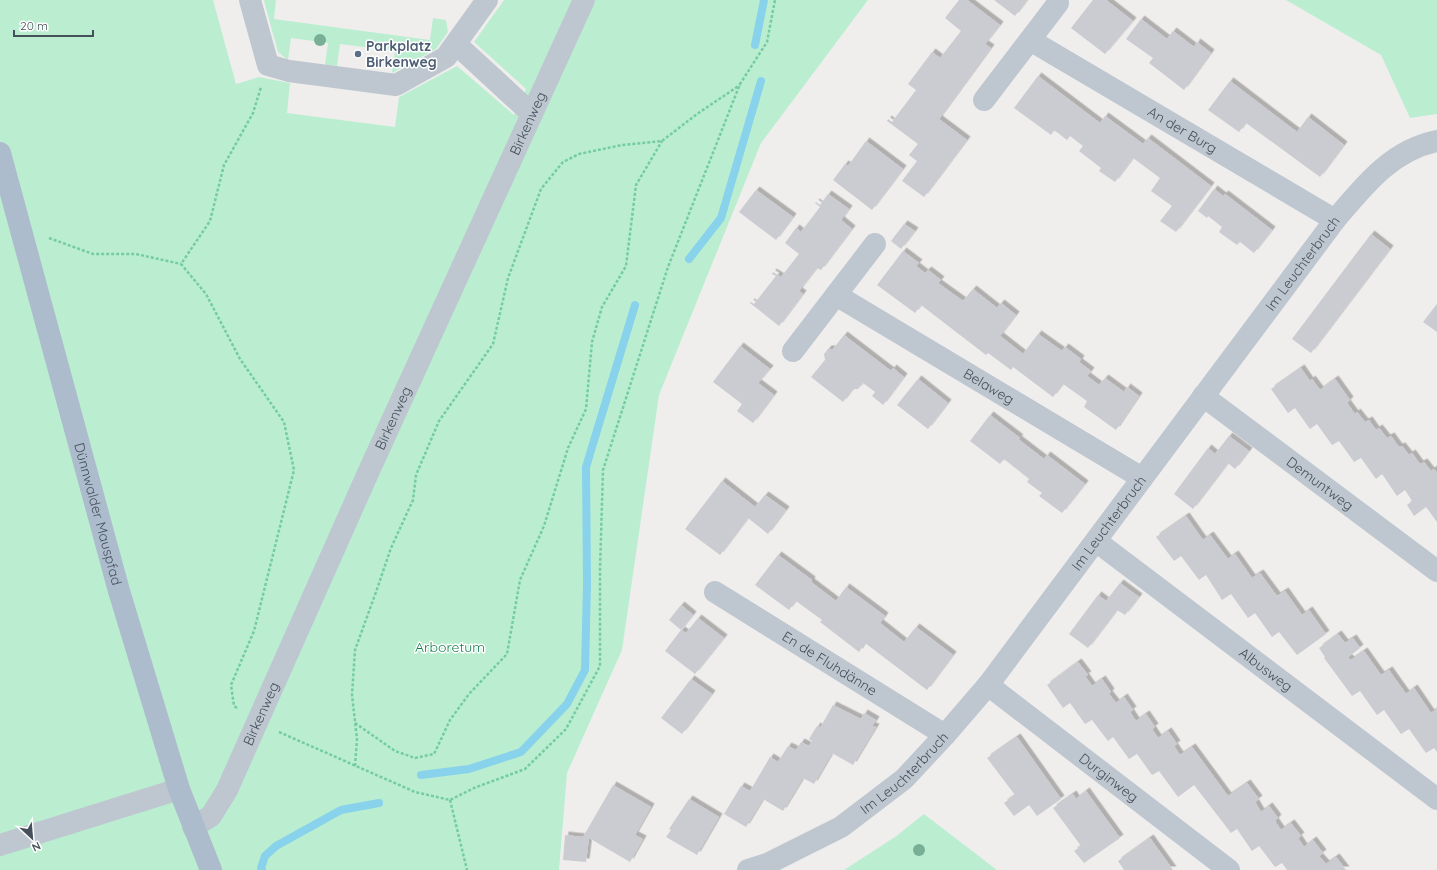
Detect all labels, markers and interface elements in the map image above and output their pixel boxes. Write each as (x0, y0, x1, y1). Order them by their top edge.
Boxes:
scale bar (14, 12, 93, 38)
text: 20 m (20, 18, 48, 33)
place label: Parkplatz Birkenweg (366, 37, 437, 71)
marker: Parkplatz Birkenweg (353, 49, 363, 59)
street label: Birkenweg (505, 89, 550, 158)
street label: An der Burg (1144, 102, 1220, 157)
street label: Im Leuchterbruch (1261, 212, 1344, 314)
street label: Belaweg (960, 364, 1017, 408)
street label: Birkenweg (371, 383, 415, 453)
street label: Dünnwalder Mauspfad (70, 441, 126, 587)
street label: Demuntweg (1283, 452, 1357, 514)
street label: Im Leuchterbruch (1068, 472, 1150, 574)
street label: En de Fluhdänne (779, 627, 880, 700)
park label: Arboretum (415, 638, 485, 656)
street label: Albusweg (1236, 643, 1296, 696)
street label: Birkenweg (239, 679, 283, 748)
street label: Im Leuchterbruch (857, 728, 952, 818)
street label: Durginweg (1075, 749, 1142, 806)
north arrow (12, 818, 52, 858)
text: N (30, 839, 43, 855)

